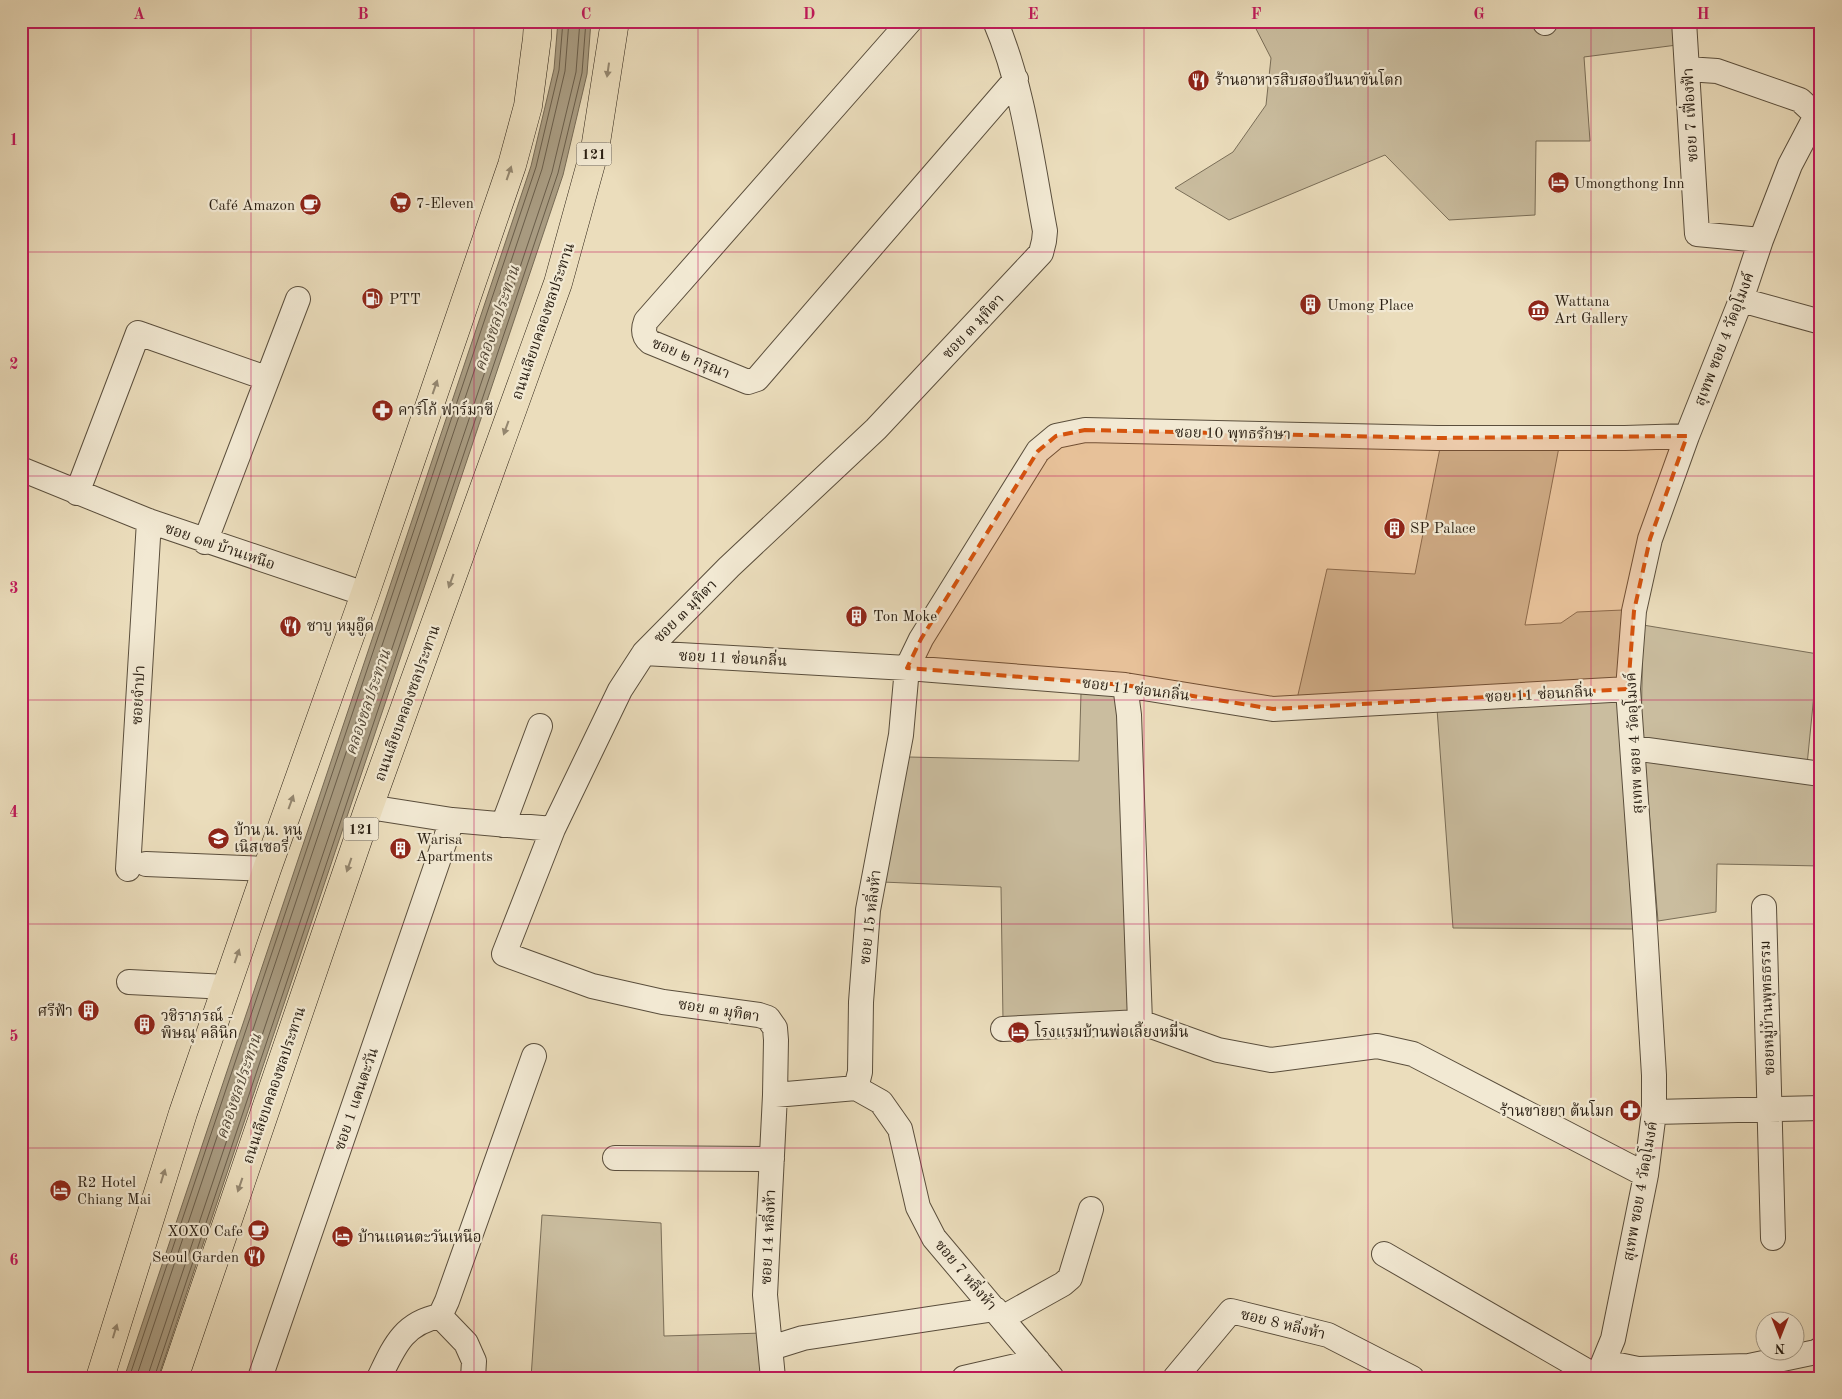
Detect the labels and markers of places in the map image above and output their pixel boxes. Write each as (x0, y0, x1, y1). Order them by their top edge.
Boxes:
restaurant icon: ร้านอาหารสิบสองปันนาขันโตก (1187, 68, 1211, 92)
place label: ร้านอาหารสิบสองปันนาขันโตก (1215, 69, 1403, 89)
hotel icon: Umongthong Inn (1546, 171, 1570, 195)
place label: Umongthong Inn (1574, 177, 1685, 192)
supermarket icon: 7-Eleven (388, 191, 412, 215)
cafe icon: Café Amazon (299, 193, 323, 217)
place label: 7-Eleven (416, 197, 474, 212)
place label: Café Amazon (209, 199, 295, 214)
fuel station icon: PTT (361, 287, 385, 311)
place label: PTT (389, 293, 421, 308)
building icon: Umong Place (1299, 293, 1323, 317)
place label: Wattana Art Gallery (1554, 295, 1628, 327)
museum icon: Wattana Art Gallery (1526, 298, 1550, 322)
place label: Umong Place (1327, 299, 1414, 314)
pharmacy icon: คาร์โก้ ฟาร์มาซี (370, 398, 394, 422)
place label: คาร์โก้ ฟาร์มาซี (398, 399, 493, 419)
building icon: SP Palace (1382, 516, 1406, 540)
place label: SP Palace (1410, 522, 1476, 537)
building icon: Ton Moke (845, 604, 869, 628)
place label: Ton Moke (873, 610, 937, 625)
restaurant icon: ชาบู หมูอู๊ด (279, 614, 303, 638)
place label: ชาบู หมูอู๊ด (307, 616, 374, 636)
place label: บ้าน น. หนู เนิสเซอรี่ (234, 821, 303, 856)
school or university icon: บ้าน น. หนู เนิสเซอรี่ (206, 827, 230, 851)
place label: Warisa Apartments (416, 833, 493, 865)
building icon: Warisa Apartments (388, 836, 412, 860)
building icon: ศรีฟ้า (77, 999, 101, 1023)
place label: ศรีฟ้า (38, 1002, 73, 1020)
place label: วชิราภรณ์ - พิษณุ คลินิก (161, 1006, 238, 1044)
building icon: วชิราภรณ์ - พิษณุ คลินิก (133, 1013, 157, 1037)
hotel icon: โรงแรมบ้านพ่อเลี้ยงหมื่น (1007, 1020, 1031, 1044)
place label: โรงแรมบ้านพ่อเลี้ยงหมื่น (1034, 1021, 1189, 1041)
pharmacy icon: ร้านขายยา ต้นโมก (1618, 1099, 1642, 1123)
place label: ร้านขายยา ต้นโมก (1500, 1100, 1614, 1120)
place label: R2 Hotel Chiang Mai (77, 1176, 151, 1208)
hotel icon: R2 Hotel Chiang Mai (49, 1179, 73, 1203)
cafe icon: XOXO Cafe (247, 1219, 271, 1243)
place label: XOXO Cafe (167, 1225, 243, 1240)
hotel icon: บ้านแดนตะวันเหนือ (330, 1225, 354, 1249)
place label: บ้านแดนตะวันเหนือ (358, 1228, 482, 1246)
restaurant icon: Seoul Garden (243, 1245, 267, 1269)
place label: Seoul Garden (152, 1251, 239, 1266)

